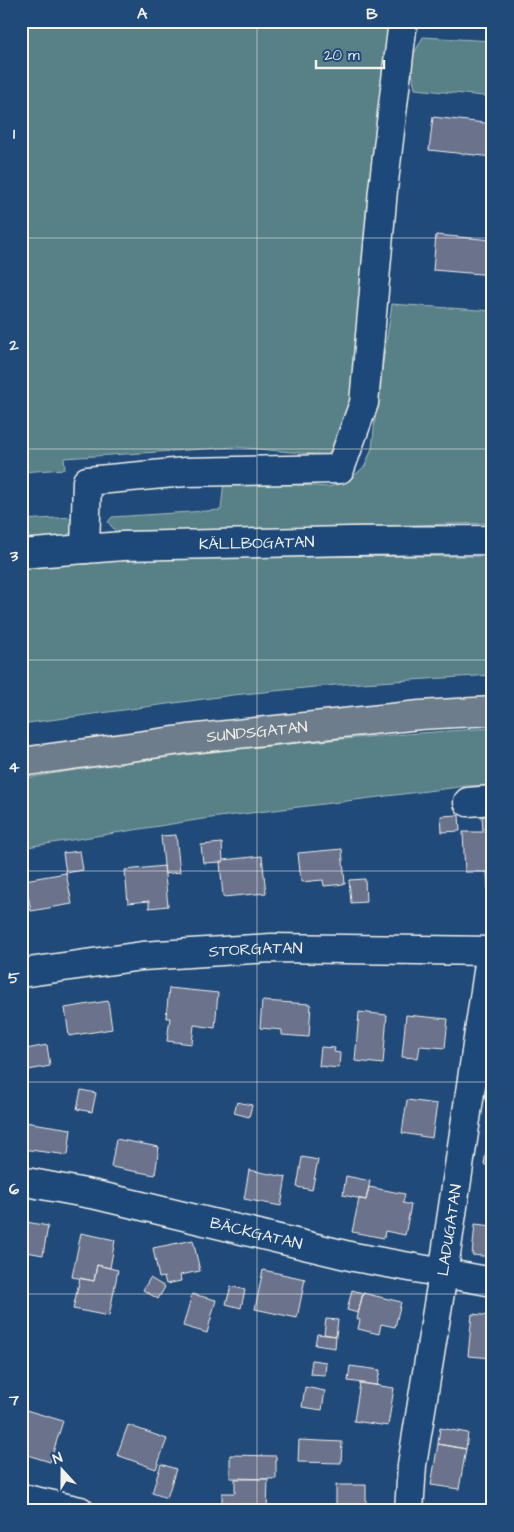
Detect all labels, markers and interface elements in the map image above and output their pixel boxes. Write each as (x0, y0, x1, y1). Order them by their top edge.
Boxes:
text: A (137, 3, 148, 25)
text: B (366, 3, 378, 25)
scale bar (316, 38, 384, 70)
text: 20 m (324, 45, 360, 66)
text: 1 (13, 123, 16, 145)
text: 2 (8, 334, 19, 356)
street label: KÄLLBOGATAN (199, 531, 315, 555)
text: 3 (9, 545, 19, 567)
street label: SUNDSGATAN (205, 716, 309, 748)
text: 4 (9, 756, 20, 778)
street label: STORGATAN (208, 937, 303, 963)
text: 5 (8, 967, 20, 989)
text: 6 (9, 1178, 19, 1200)
street label: LADUGATAN (432, 1183, 467, 1277)
street label: BÄCKGATAN (208, 1212, 305, 1255)
text: 7 (8, 1389, 19, 1411)
north arrow (38, 1444, 88, 1494)
text: N (50, 1448, 66, 1470)

